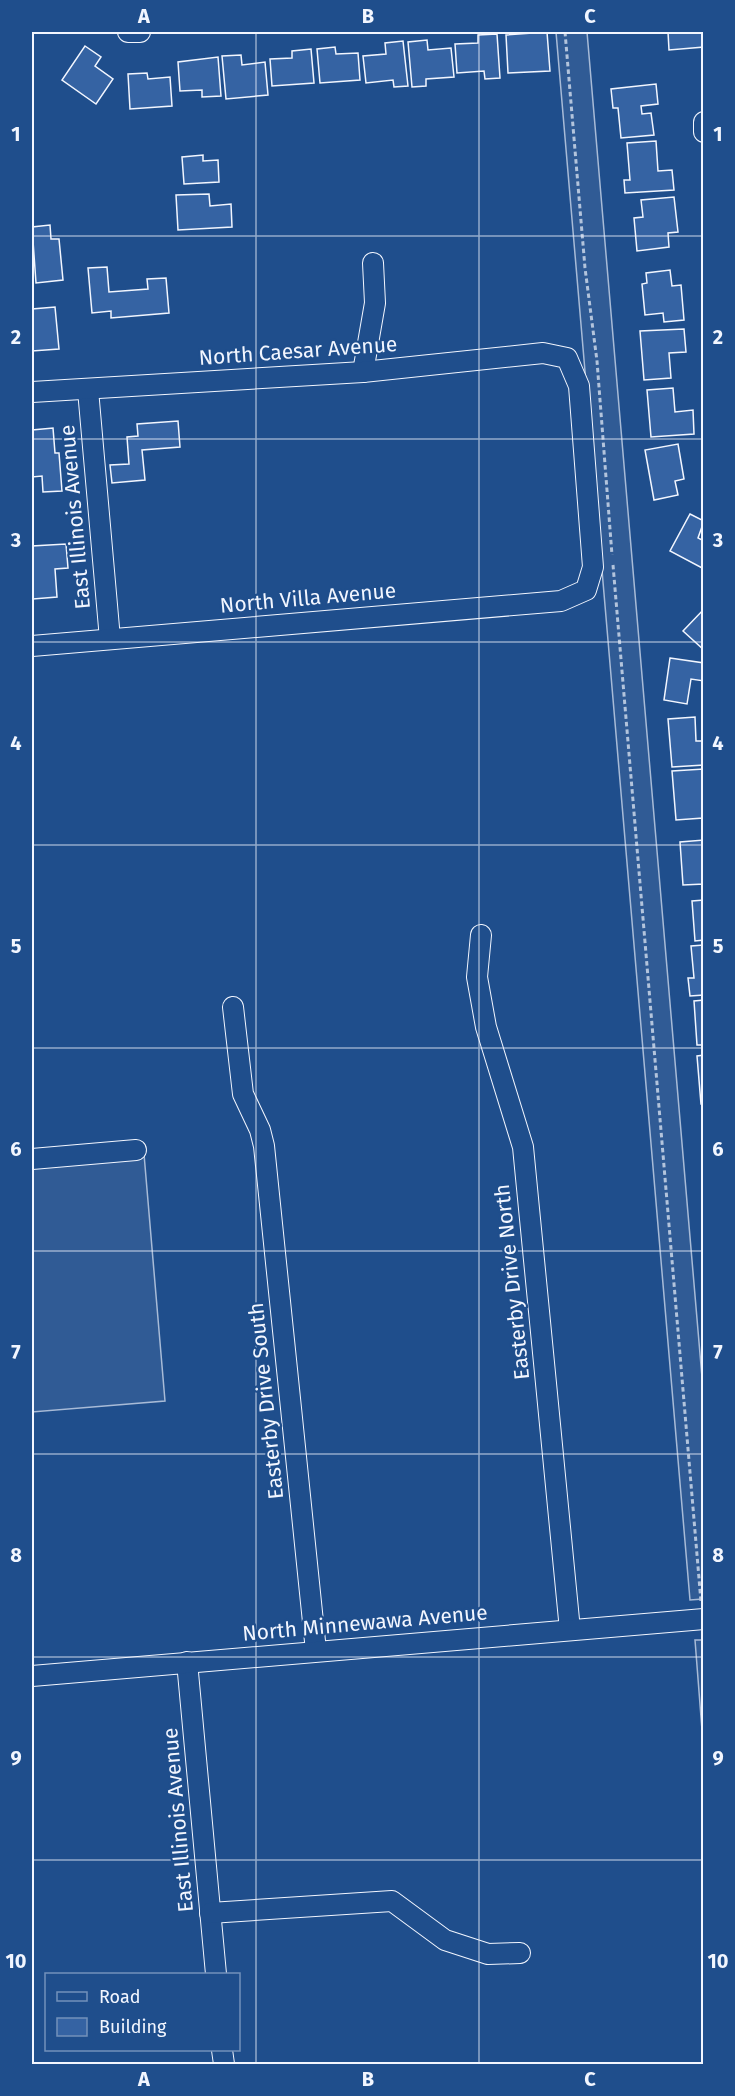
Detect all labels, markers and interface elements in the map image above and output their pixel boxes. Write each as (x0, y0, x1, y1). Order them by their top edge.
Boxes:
text: A (137, 4, 151, 28)
text: B (362, 4, 374, 28)
text: C (584, 4, 596, 28)
text: 1 (11, 122, 21, 146)
text: 1 (713, 122, 723, 146)
text: 2 (11, 325, 21, 349)
text: 2 (713, 325, 723, 349)
street label: North Caesar Avenue (198, 331, 398, 371)
street label: East Illinois Avenue (54, 424, 96, 610)
text: 3 (10, 528, 21, 552)
text: 3 (712, 528, 723, 552)
street label: North Villa Avenue (219, 577, 397, 619)
text: 4 (10, 731, 22, 755)
text: 4 (712, 731, 724, 755)
text: 5 (11, 934, 22, 958)
text: 5 (713, 934, 724, 958)
text: 6 (10, 1137, 22, 1161)
text: 6 (712, 1137, 724, 1161)
street label: Easterby Drive North (489, 1183, 535, 1381)
street label: Easterby Drive South (243, 1301, 289, 1501)
text: 7 (11, 1340, 21, 1364)
text: 7 (713, 1340, 723, 1364)
text: 8 (10, 1543, 22, 1567)
text: 8 (712, 1543, 724, 1567)
street label: North Minnewawa Avenue (241, 1599, 489, 1647)
street label: East Illinois Avenue (157, 1727, 199, 1913)
text: 9 (10, 1746, 22, 1770)
text: 9 (712, 1746, 724, 1770)
text: 10 (6, 1949, 26, 1973)
text: 10 (708, 1949, 728, 1973)
legend (45, 1973, 240, 2051)
text: Road (99, 1986, 141, 2008)
text: Building (99, 2016, 167, 2038)
text: A (137, 2067, 151, 2091)
text: B (362, 2067, 374, 2091)
text: C (584, 2067, 596, 2091)

